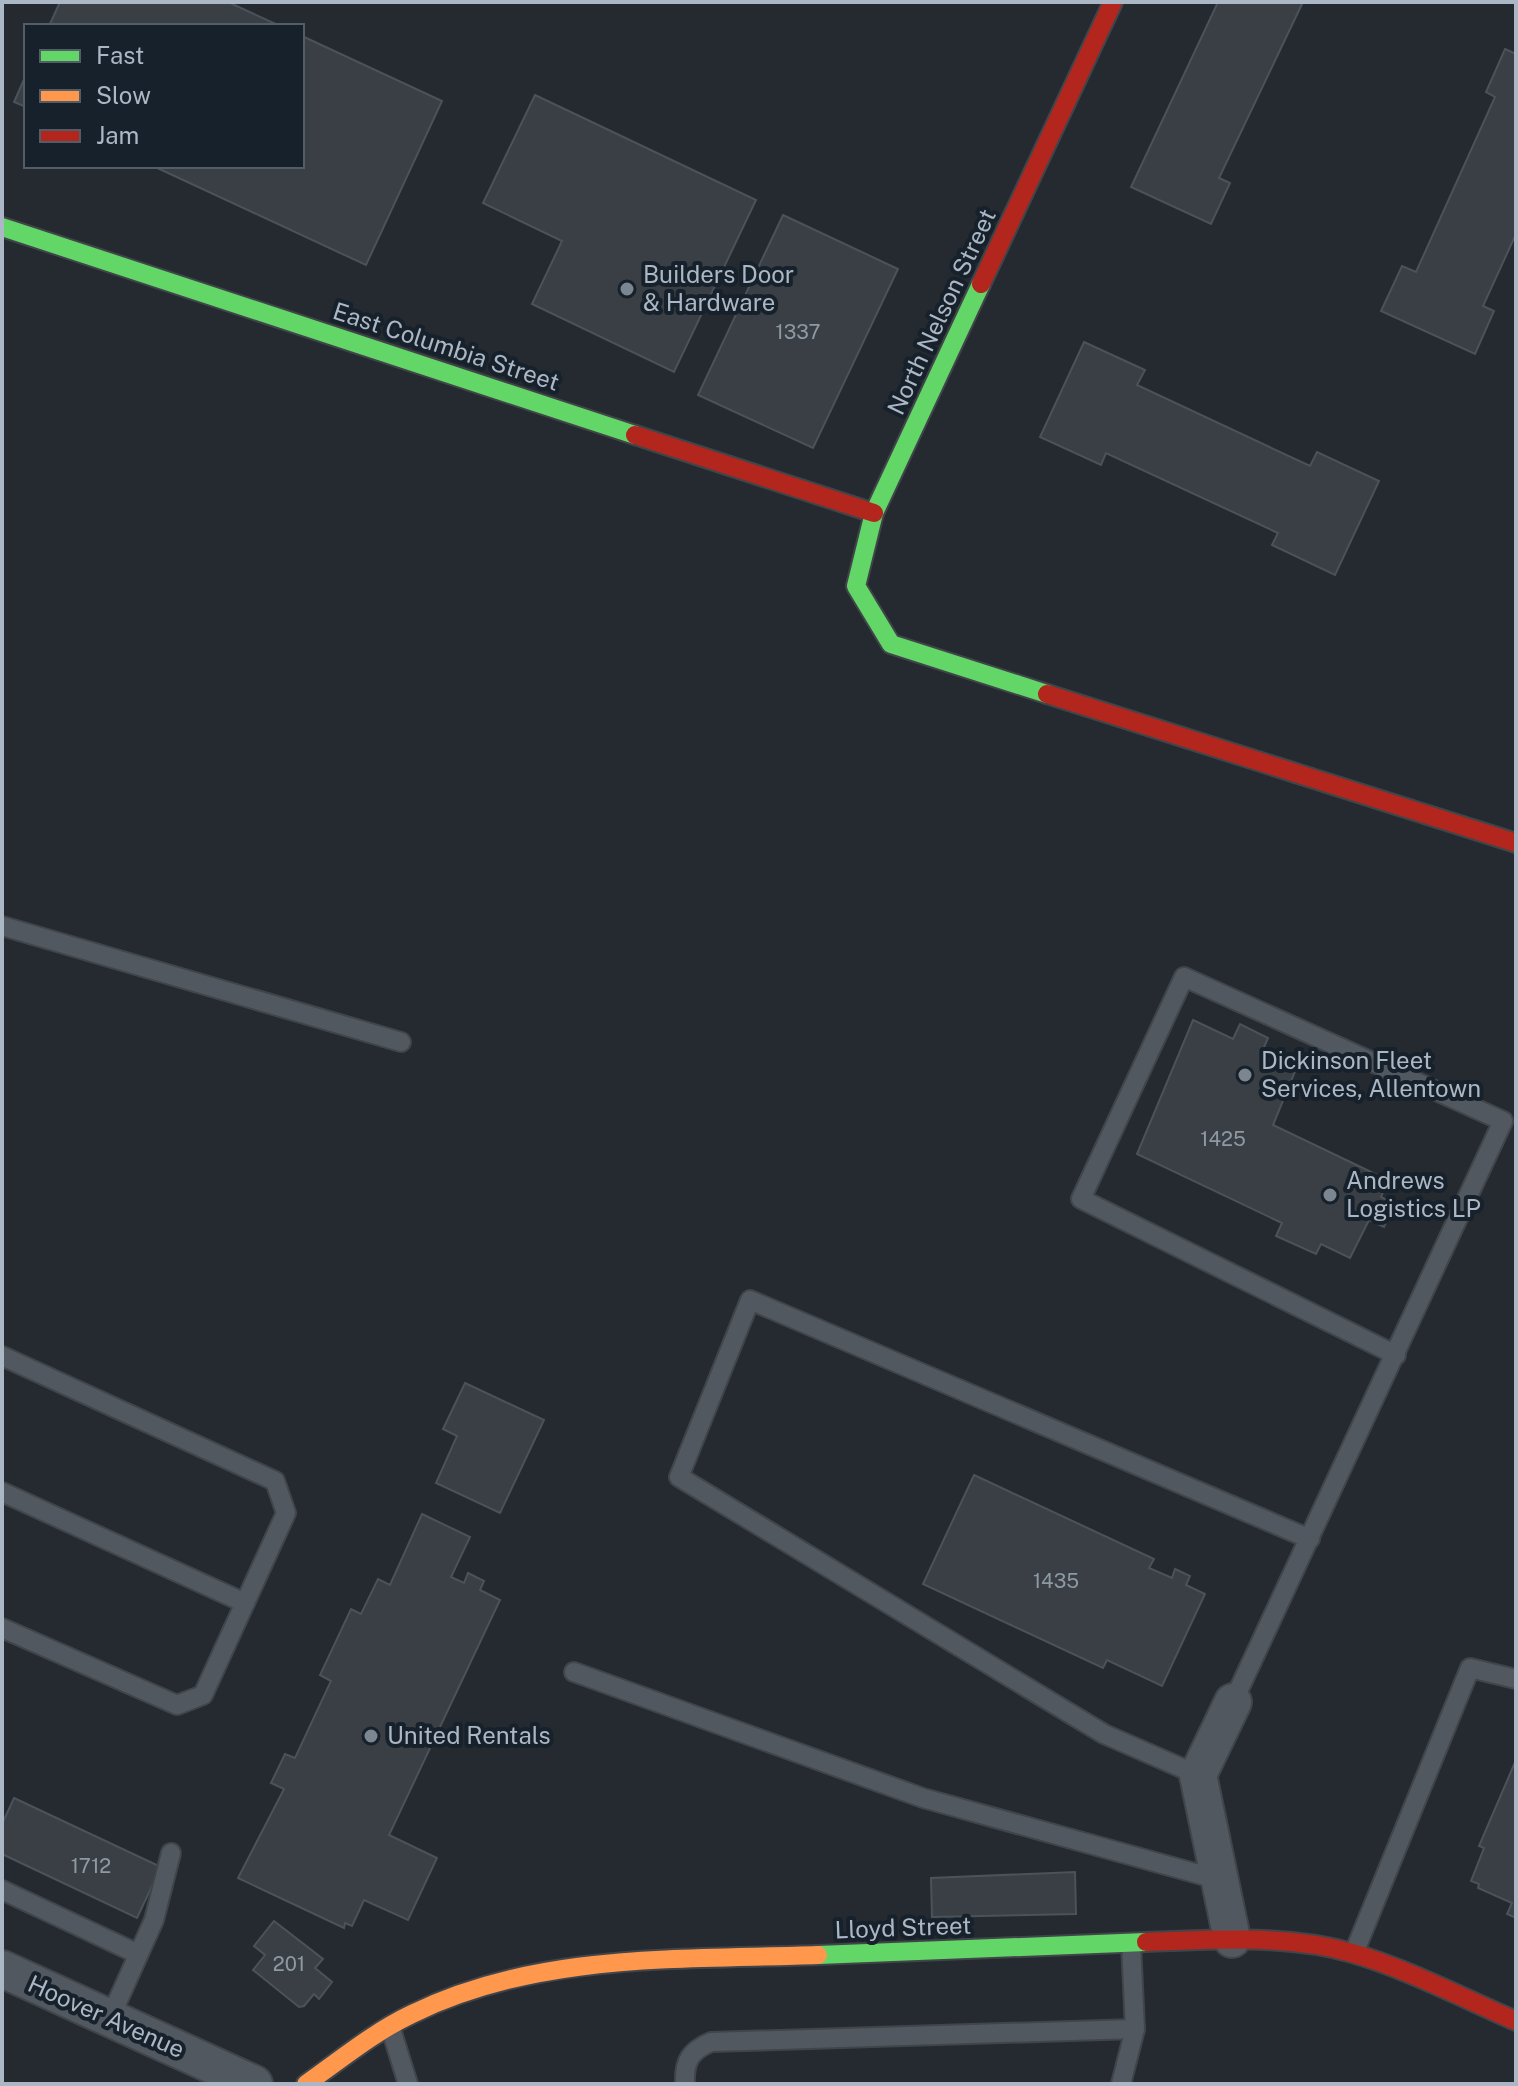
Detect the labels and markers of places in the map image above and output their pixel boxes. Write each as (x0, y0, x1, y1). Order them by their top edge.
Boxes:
place label: Builders Door & Hardware (643, 260, 794, 316)
marker: Builders Door & Hardware (618, 280, 636, 298)
place label: Dickinson Fleet Services, Allentown (1261, 1046, 1481, 1102)
marker: Dickinson Fleet Services, Allentown (1236, 1066, 1254, 1084)
place label: Andrews Logistics LP (1346, 1166, 1481, 1222)
marker: Andrews Logistics LP (1321, 1186, 1339, 1204)
place label: United Rentals (387, 1721, 551, 1749)
marker: United Rentals (362, 1727, 380, 1745)

